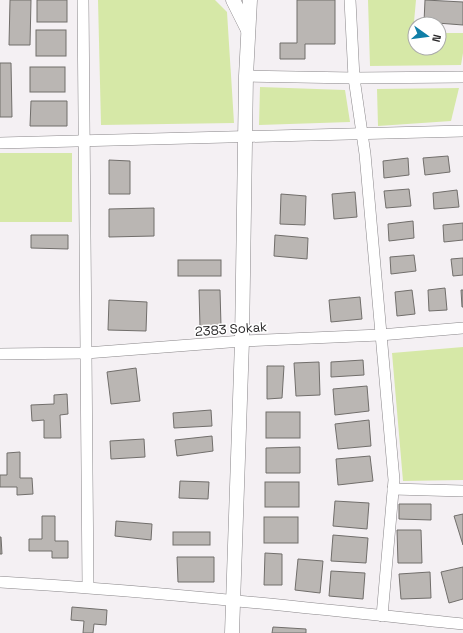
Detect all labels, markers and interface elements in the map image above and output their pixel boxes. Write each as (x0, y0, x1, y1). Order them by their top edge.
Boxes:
north arrow (407, 16, 447, 56)
text: N (429, 33, 444, 44)
street label: 2383 Sokak (194, 318, 268, 340)

